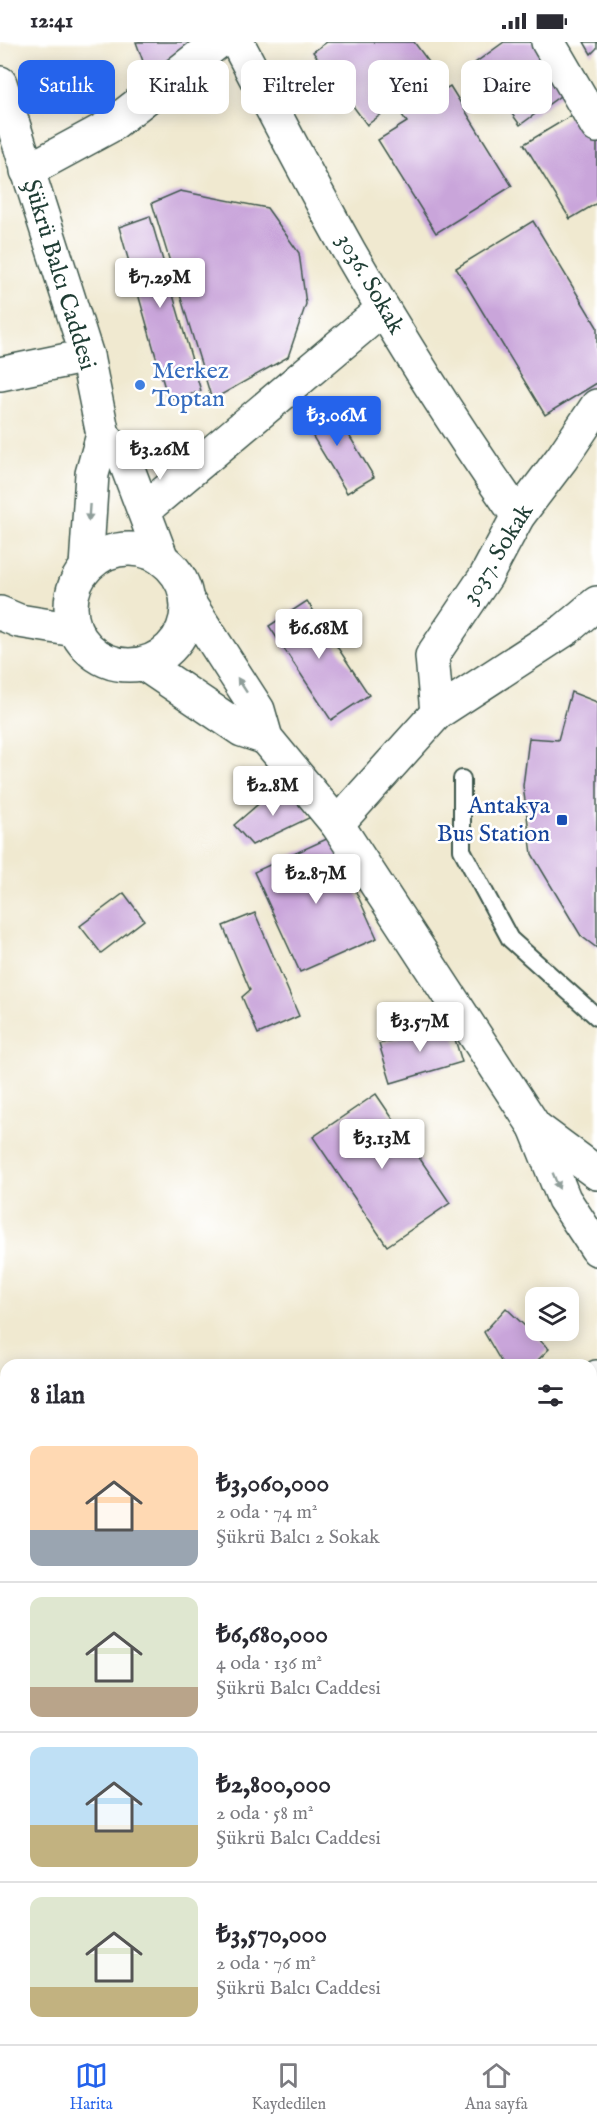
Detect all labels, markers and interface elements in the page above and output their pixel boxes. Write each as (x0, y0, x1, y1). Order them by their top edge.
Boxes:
text: 12:41 (30, 7, 73, 35)
chip: Satılık (18, 60, 115, 114)
chip: Kiralık (127, 60, 229, 114)
chip: Filtreler (241, 60, 356, 114)
chip: Yeni (368, 60, 449, 114)
chip: Daire (461, 60, 552, 114)
street label: Şükrü Balcı Caddesi (15, 176, 103, 374)
street label: 3036. Sokak (329, 228, 411, 340)
pin: ₺7.29M (111, 258, 209, 309)
text: ₺7.29M (129, 265, 191, 290)
place label: Merkez Toptan (152, 356, 229, 415)
marker: Merkez Toptan (133, 378, 147, 392)
pin: ₺3.06M (288, 396, 386, 447)
text: ₺3.06M (307, 403, 367, 428)
pin: ₺3.26M (111, 430, 209, 481)
text: ₺3.26M (130, 437, 190, 462)
street label: 3037. Sokak (455, 498, 541, 610)
one-way arrow (85, 503, 94, 522)
pin: ₺6.68M (270, 609, 368, 660)
text: ₺6.68M (289, 616, 349, 641)
one-way arrow (236, 677, 247, 693)
pin: ₺2.8M (231, 766, 315, 817)
text: ₺2.8M (247, 773, 299, 798)
place label: Antakya Bus Station (437, 791, 551, 850)
marker: Antakya Bus Station (555, 813, 569, 827)
pin: ₺2.87M (267, 854, 365, 905)
text: ₺2.87M (285, 861, 347, 886)
pin: ₺3.57M (371, 1002, 469, 1053)
text: ₺3.57M (391, 1009, 449, 1034)
pin: ₺3.13M (333, 1119, 431, 1170)
text: ₺3.13M (354, 1126, 410, 1151)
one-way arrow (552, 1173, 562, 1191)
map controls (525, 1287, 579, 1341)
button: layers (525, 1287, 579, 1341)
text: 8 ilan (30, 1379, 85, 1412)
icon: filters (534, 1379, 567, 1412)
text: ₺3,060,000 (216, 1467, 329, 1500)
icon: home (78, 1470, 150, 1542)
text: 2 oda · 74 m² (216, 1500, 317, 1525)
text: Şükrü Balcı 2 Sokak (216, 1525, 380, 1550)
text: ₺6,680,000 (216, 1618, 328, 1651)
icon: home (78, 1621, 150, 1693)
text: 4 oda · 136 m² (216, 1651, 322, 1676)
text: Şükrü Balcı Caddesi (216, 1676, 381, 1701)
text: ₺2,800,000 (216, 1768, 331, 1801)
icon: home (78, 1771, 150, 1843)
text: 2 oda · 58 m² (216, 1801, 313, 1826)
text: Şükrü Balcı Caddesi (216, 1826, 381, 1851)
text: ₺3,570,000 (216, 1918, 327, 1951)
icon: home (78, 1921, 150, 1993)
text: 2 oda · 76 m² (216, 1951, 316, 1976)
text: Şükrü Balcı Caddesi (216, 1976, 381, 2001)
tab: Harita (69, 2059, 113, 2115)
tab: Kaydedilen (251, 2059, 326, 2115)
tab: Ana sayfa (465, 2059, 528, 2115)

